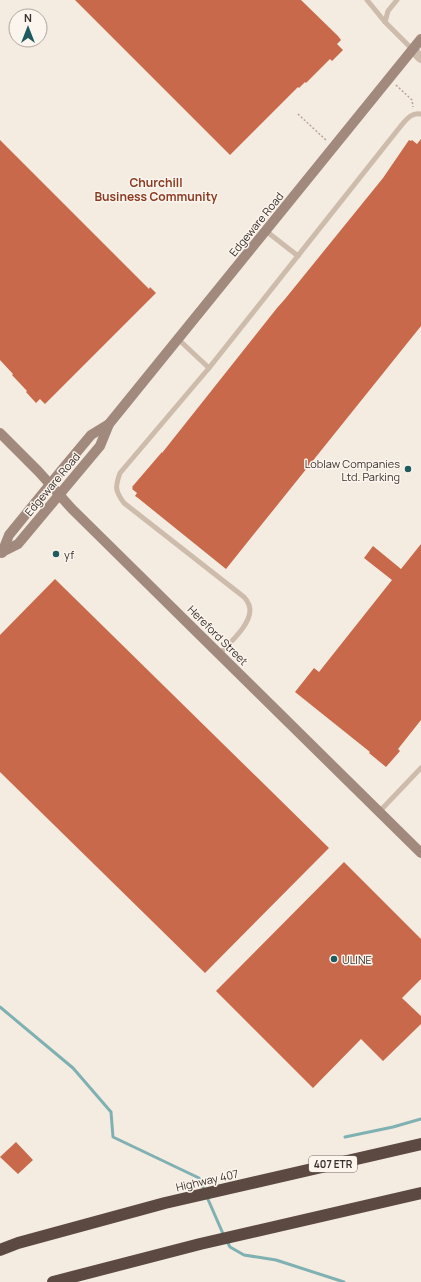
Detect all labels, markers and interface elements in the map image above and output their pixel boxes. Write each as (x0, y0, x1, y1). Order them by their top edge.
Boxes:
north arrow (8, 8, 48, 48)
text: N (24, 10, 32, 25)
district label: Churchill Business Community (95, 174, 218, 205)
street label: Edgeware Road (226, 189, 286, 259)
street label: Edgeware Road (21, 449, 83, 519)
place label: Loblaw Companies Ltd. Parking (305, 456, 400, 484)
marker: Loblaw Companies Ltd. Parking (403, 464, 413, 474)
place label: yf (64, 547, 74, 562)
marker: yf (51, 549, 61, 559)
street label: Hereford Street (185, 602, 251, 668)
place label: ULINE (342, 952, 372, 967)
marker: ULINE (329, 954, 339, 964)
road number: 407 ETR (309, 1156, 357, 1172)
street label: Highway 407 (174, 1166, 240, 1194)

